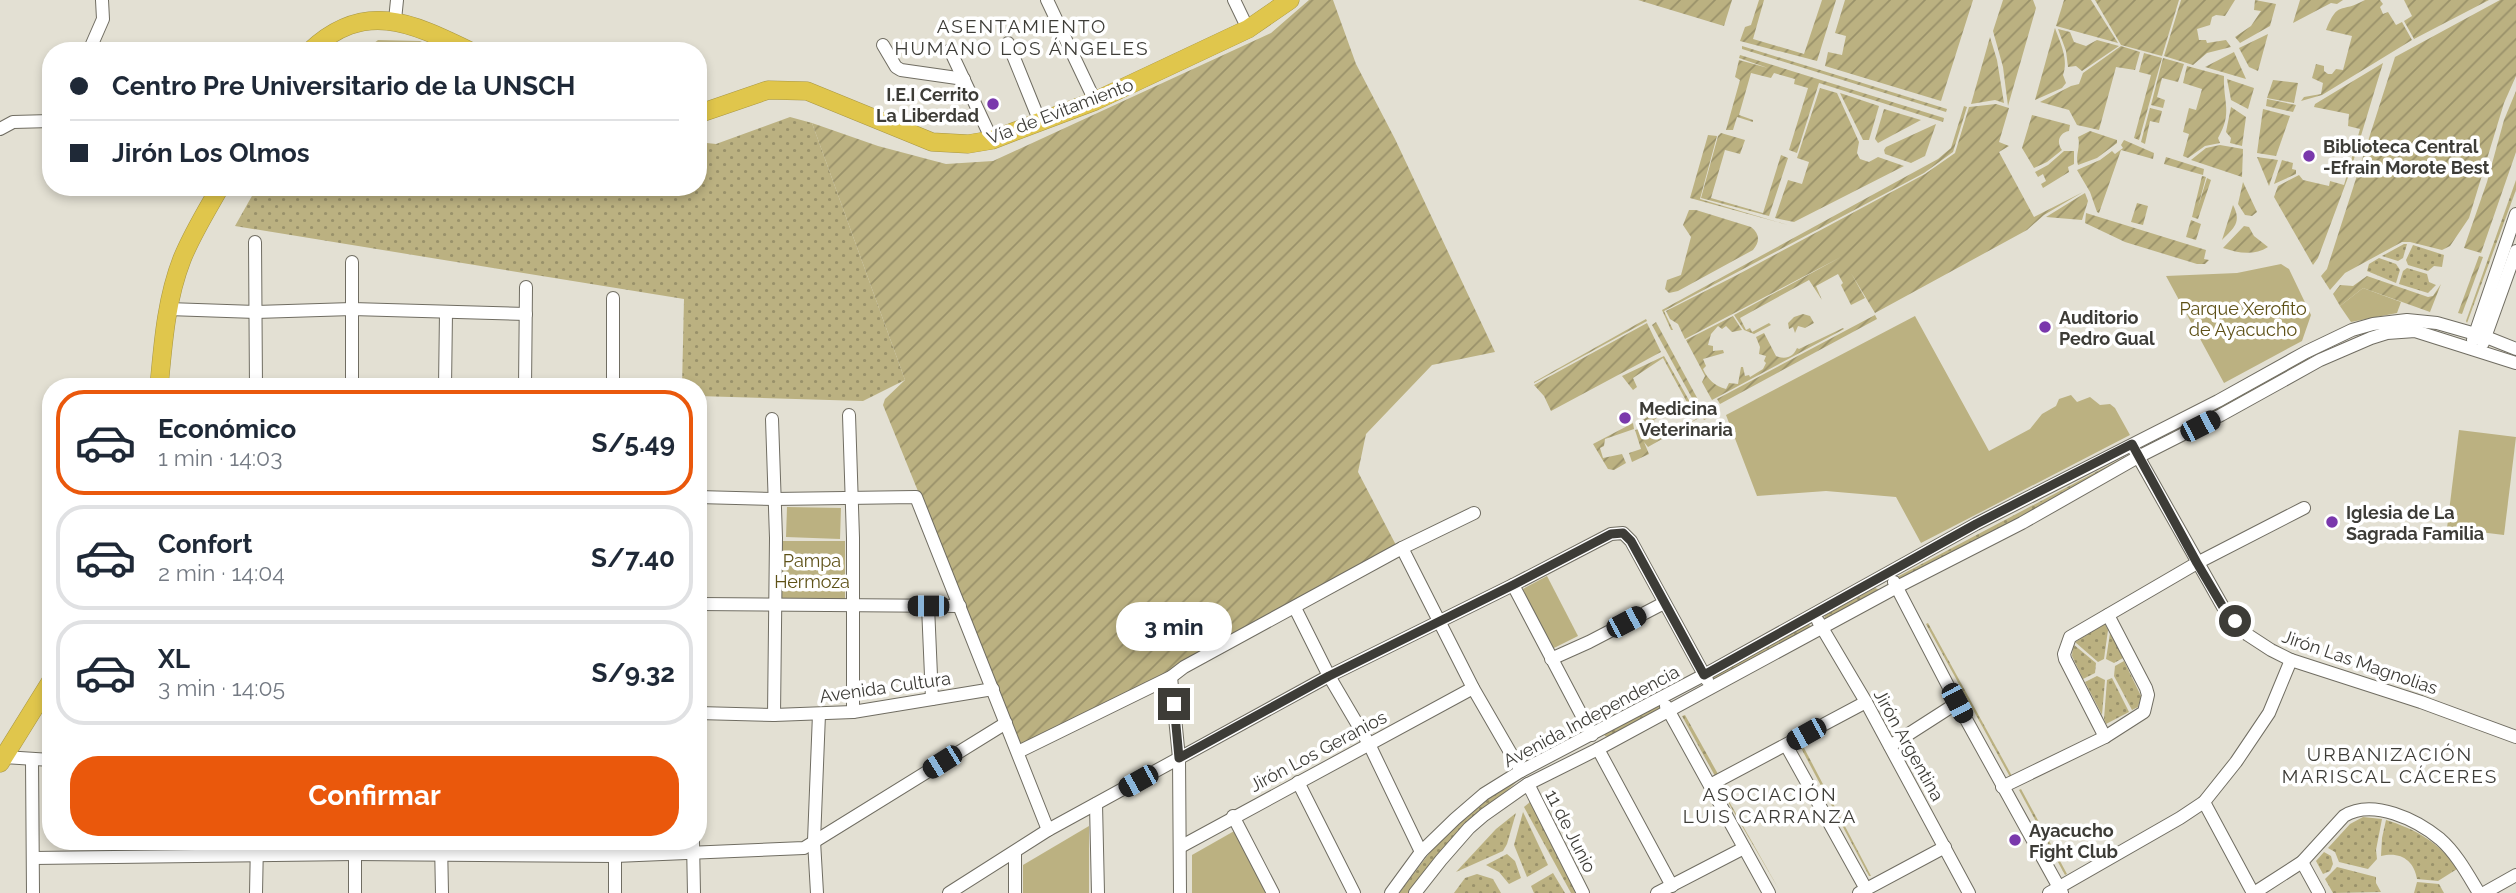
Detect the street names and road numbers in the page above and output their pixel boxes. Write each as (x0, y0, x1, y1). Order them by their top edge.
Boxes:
street label: Vía de Evitamiento (984, 73, 1136, 149)
street label: Jirón Las Magnolias (2279, 626, 2441, 699)
street label: Avenida Independencia (1499, 661, 1683, 771)
street label: Avenida Cultura (818, 667, 952, 707)
street label: Jirón Argentina (1870, 685, 1948, 805)
street label: Jirón Los Geranios (1246, 706, 1390, 796)
street label: 11 de Junio (1541, 786, 1601, 876)

